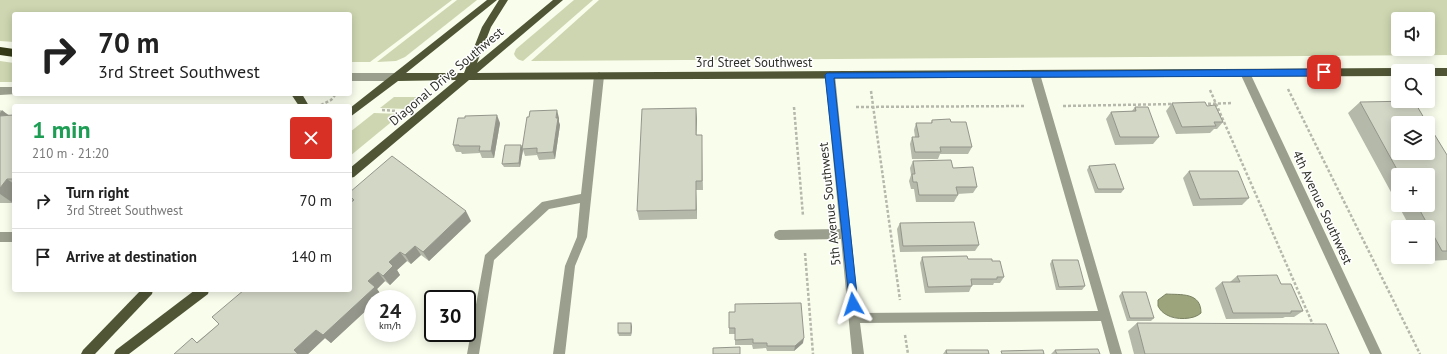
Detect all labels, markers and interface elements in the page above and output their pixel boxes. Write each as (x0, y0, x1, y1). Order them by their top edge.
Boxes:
map controls (1391, 12, 1435, 264)
button: sound (1391, 12, 1435, 56)
street label: Diagonal Drive Southwest (386, 23, 507, 129)
text: 70 m (98, 24, 159, 61)
icon: right (32, 28, 84, 80)
street label: 3rd Street Southwest (696, 54, 813, 71)
pin (1307, 55, 1341, 89)
text: 3rd Street Southwest (98, 60, 260, 83)
icon: arrive (1313, 61, 1335, 83)
button: search (1391, 64, 1435, 108)
text: 1 min (32, 114, 91, 145)
button: layers (1391, 116, 1435, 160)
button: close (290, 117, 332, 159)
street label: 5th Avenue Southwest (815, 141, 844, 267)
text: 210 m · 21:20 (32, 145, 109, 162)
street label: 4th Avenue Southwest (1289, 147, 1357, 268)
button: + (1391, 168, 1435, 212)
text: Turn right (66, 183, 129, 202)
icon: right (32, 190, 54, 212)
text: 70 m (299, 191, 332, 210)
text: 3rd Street Southwest (66, 202, 183, 219)
button: − (1391, 220, 1435, 264)
icon: arrive (32, 246, 54, 268)
text: Arrive at destination (66, 247, 197, 266)
text: 140 m (291, 247, 332, 266)
position arrow (832, 283, 874, 325)
speed limit sign: 30 (424, 290, 476, 342)
text: 24 (379, 298, 401, 324)
text: km/h (379, 319, 401, 332)

